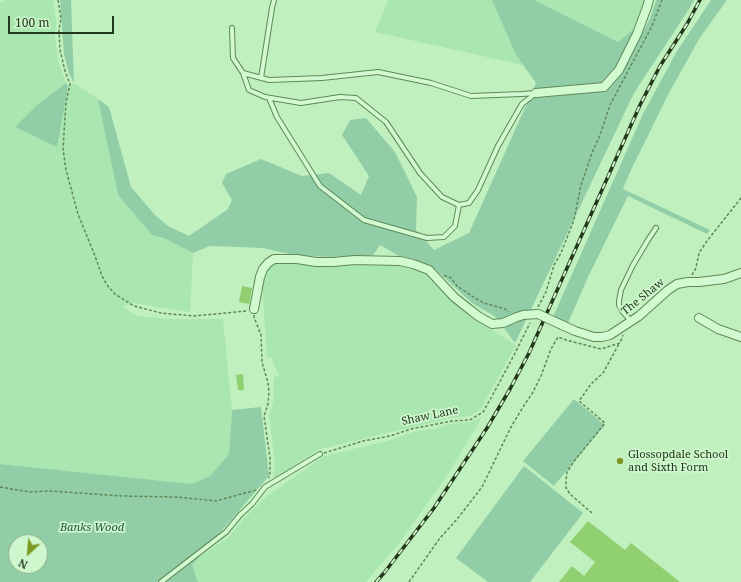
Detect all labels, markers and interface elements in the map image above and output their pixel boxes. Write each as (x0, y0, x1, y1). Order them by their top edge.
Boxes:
scale bar (10, 8, 116, 34)
text: 100 m (15, 14, 50, 31)
street label: The Shaw (619, 276, 667, 318)
street label: Shaw Lane (400, 404, 460, 428)
place label: Glossopdale School and Sixth Form (628, 448, 728, 474)
marker: Glossopdale School and Sixth Form (615, 456, 625, 466)
park label: Banks Wood (60, 521, 124, 535)
north arrow (8, 534, 48, 574)
text: N (16, 556, 30, 573)

